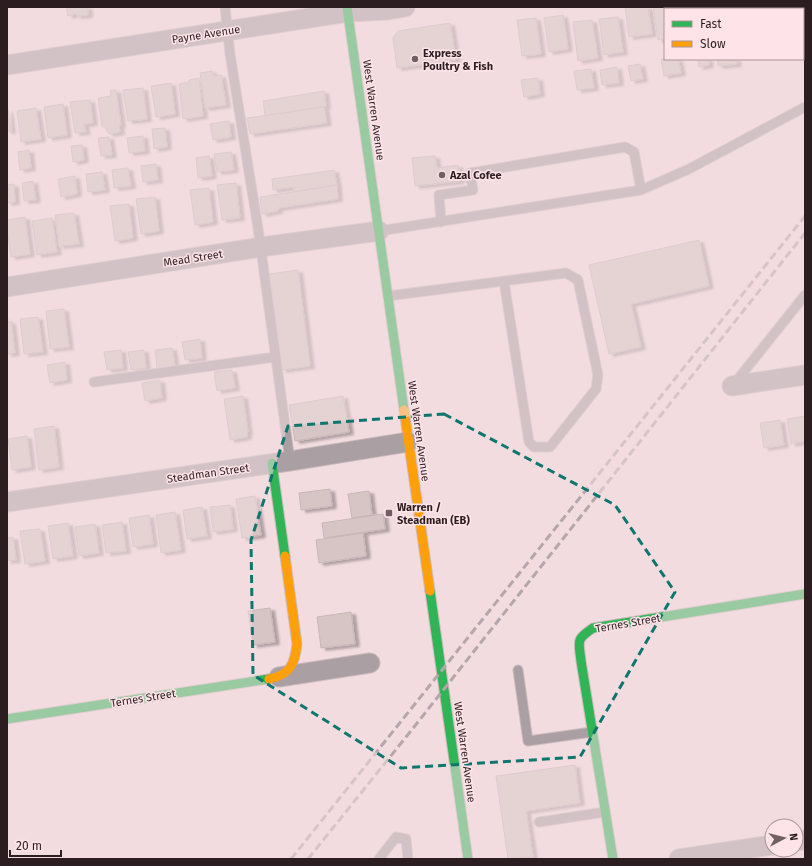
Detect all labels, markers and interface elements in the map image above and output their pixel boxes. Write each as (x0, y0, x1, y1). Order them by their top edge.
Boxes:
legend (664, 8, 804, 60)
text: Fast (700, 17, 722, 31)
street label: Payne Avenue (171, 23, 241, 46)
text: Slow (700, 37, 726, 51)
place label: Express Poultry & Fish (423, 47, 493, 73)
marker: Express Poultry & Fish (410, 54, 420, 64)
street label: West Warren Avenue (360, 59, 387, 161)
place label: Azal Cofee (449, 169, 502, 182)
marker: Azal Cofee (437, 170, 447, 180)
street label: Mead Street (163, 247, 224, 270)
street label: West Warren Avenue (405, 380, 432, 482)
street label: Steadman Street (166, 461, 250, 486)
place label: Warren / Steadman (EB) (397, 501, 470, 527)
marker: Warren / Steadman (EB) (384, 508, 394, 518)
street label: Ternes Street (595, 611, 662, 636)
street label: Ternes Street (110, 687, 177, 710)
street label: West Warren Avenue (451, 701, 478, 803)
north arrow (764, 818, 804, 858)
scale bar (10, 832, 61, 858)
text: N (787, 832, 800, 841)
text: 20 m (16, 839, 42, 853)

